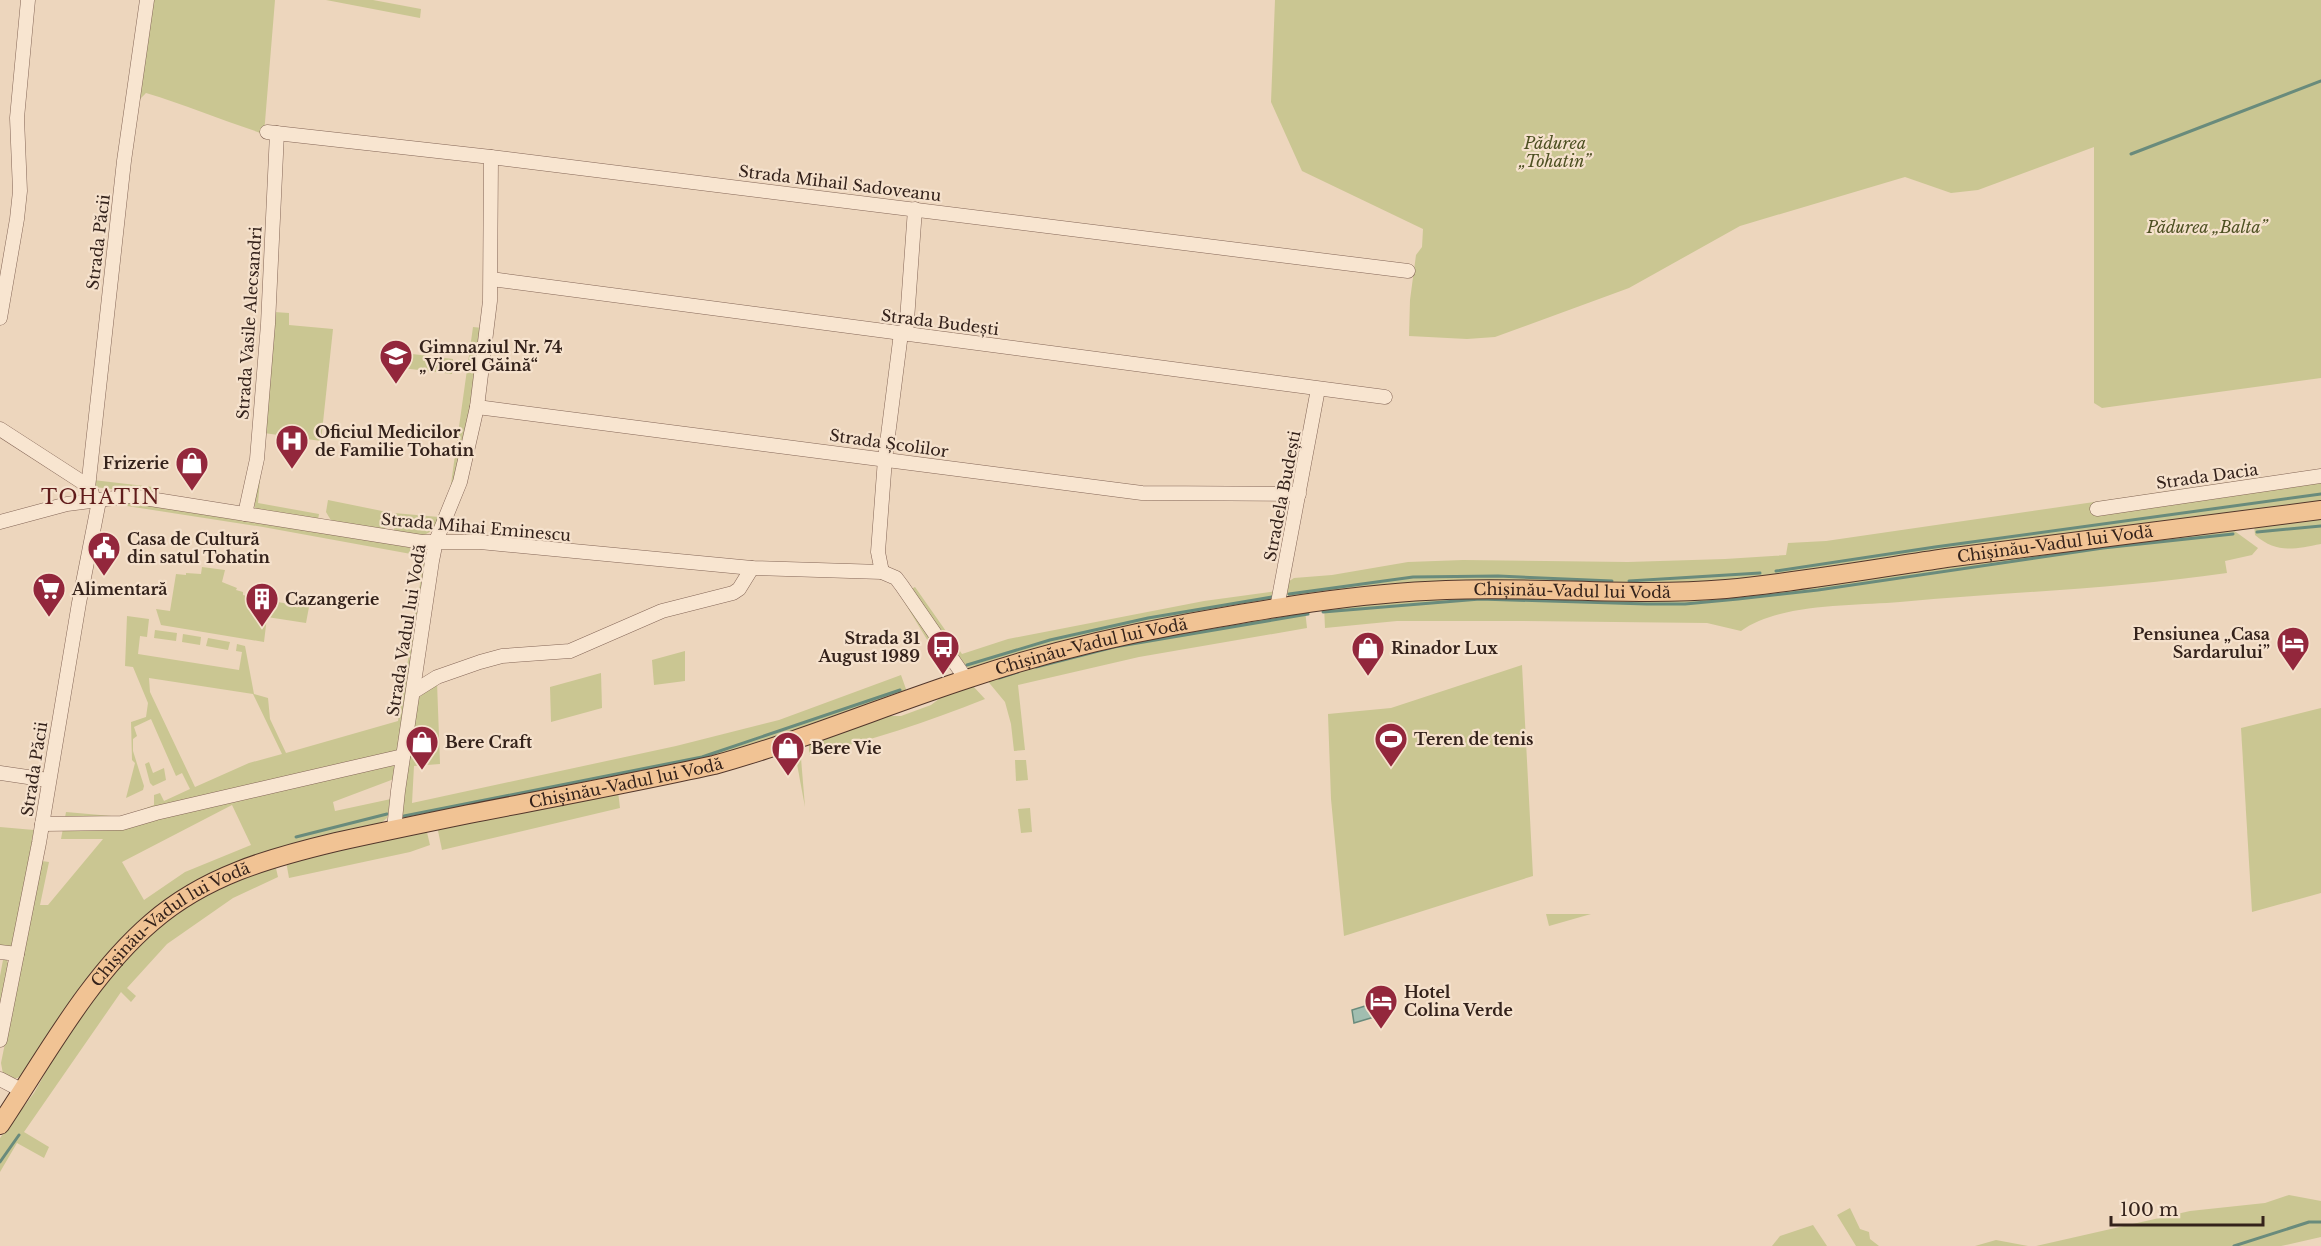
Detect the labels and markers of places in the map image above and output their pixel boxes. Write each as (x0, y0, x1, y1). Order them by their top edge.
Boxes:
place label: Gimnaziul Nr. 74 „Viorel Găină“ (419, 337, 563, 375)
school or university icon: Gimnaziul Nr. 74 „Viorel Găină“ (378, 338, 414, 385)
place label: Oficiul Medicilor de Familie Tohatin (315, 422, 475, 460)
hospital icon: Oficiul Medicilor de Familie Tohatin (274, 423, 310, 470)
shop icon: Frizerie (174, 445, 210, 492)
place label: Frizerie (103, 453, 169, 473)
place label: Casa de Cultură din satul Tohatin (127, 529, 270, 567)
public building icon: Casa de Cultură din satul Tohatin (86, 530, 122, 577)
supermarket icon: Alimentară (31, 571, 67, 618)
place label: Alimentară (71, 579, 168, 599)
building icon: Cazangerie (244, 581, 280, 628)
place label: Cazangerie (285, 589, 379, 609)
place label: Pensiunea „Casa Sardarului” (2133, 624, 2270, 662)
hotel icon: Pensiunea „Casa Sardarului” (2275, 625, 2311, 672)
place label: Strada 31 August 1989 (817, 628, 920, 666)
bus stop icon: Strada 31 August 1989 (925, 629, 961, 676)
shop icon: Rinador Lux (1350, 630, 1386, 677)
place label: Rinador Lux (1391, 638, 1499, 658)
sports icon: Teren de tenis (1373, 721, 1409, 768)
shop icon: Bere Craft (404, 724, 440, 771)
place label: Teren de tenis (1414, 729, 1533, 749)
shop icon: Bere Vie (770, 730, 806, 777)
place label: Bere Craft (445, 732, 533, 752)
place label: Bere Vie (811, 738, 882, 758)
place label: Hotel Colina Verde (1404, 982, 1513, 1020)
hotel icon: Hotel Colina Verde (1363, 983, 1399, 1030)

